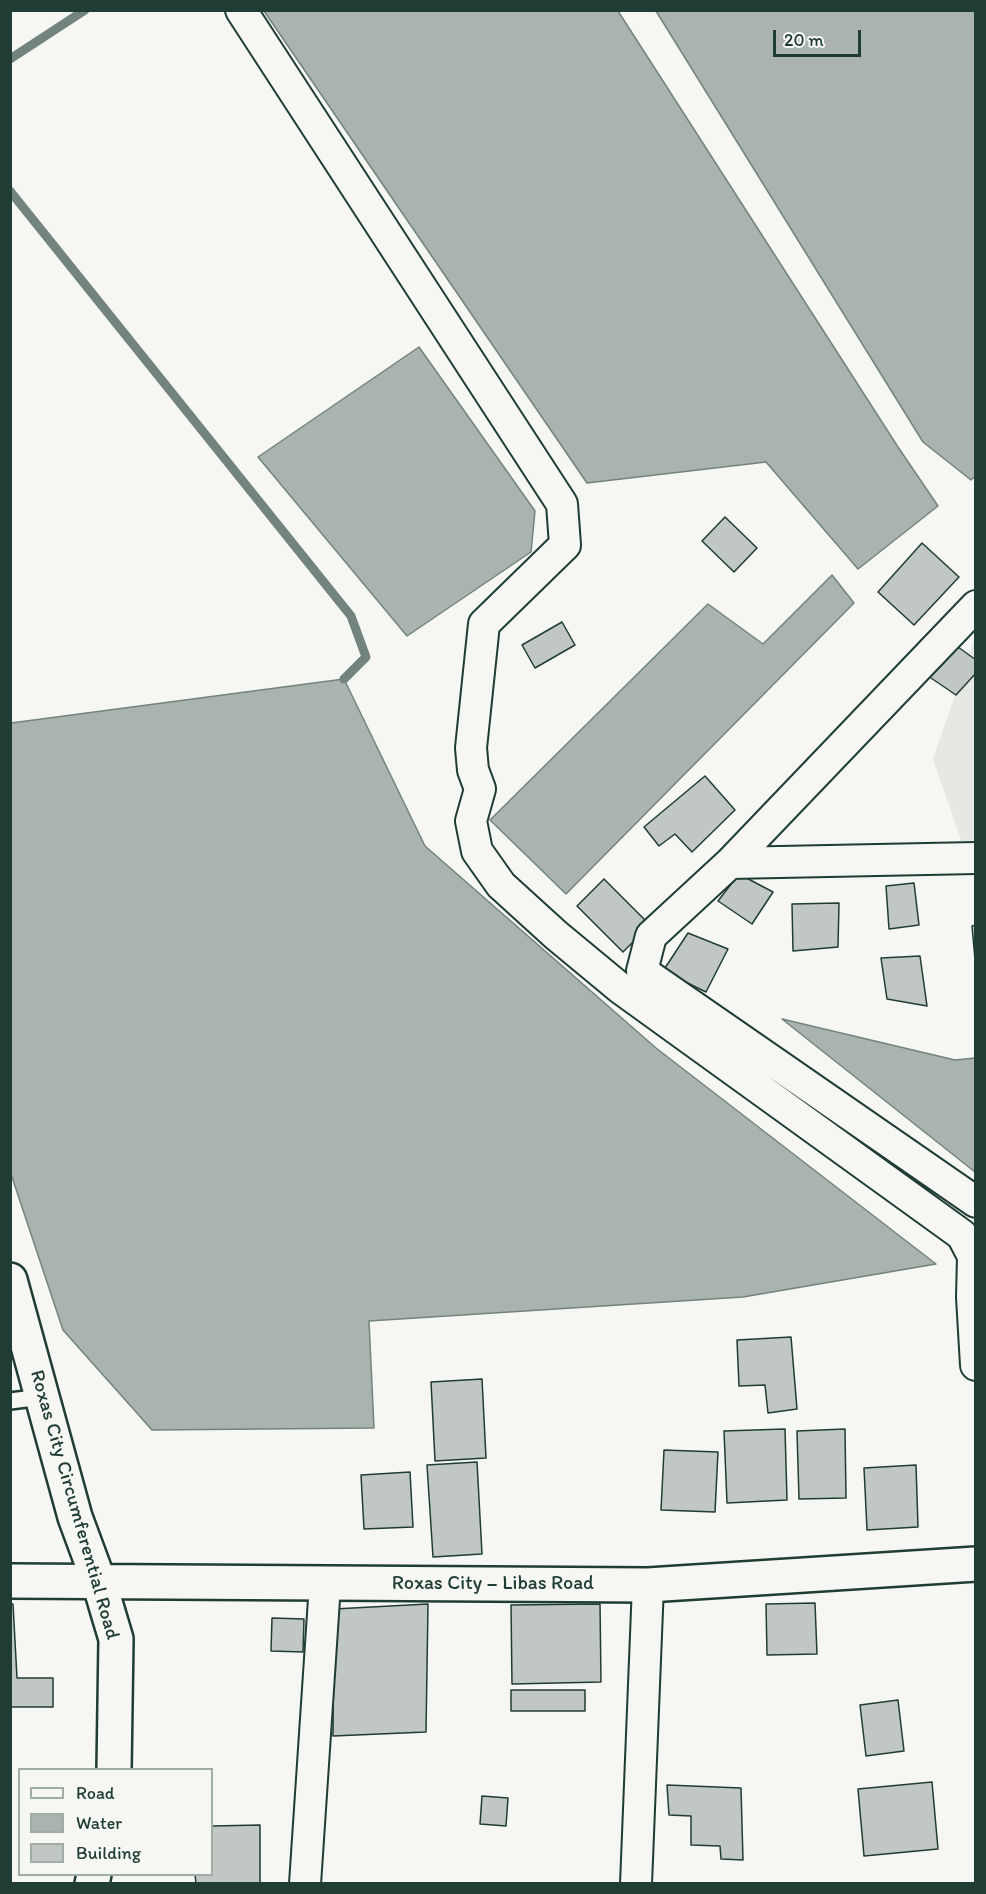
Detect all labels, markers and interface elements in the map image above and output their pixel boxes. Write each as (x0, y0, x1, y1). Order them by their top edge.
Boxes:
scale bar (776, 18, 864, 56)
text: 20 m (784, 29, 824, 51)
street label: Roxas City Circumferential Road (24, 1367, 124, 1643)
street label: Roxas City – Libas Road (392, 1572, 594, 1596)
legend (18, 1768, 213, 1876)
text: Road (76, 1782, 115, 1804)
text: Water (76, 1812, 122, 1834)
text: Building (76, 1842, 141, 1864)

